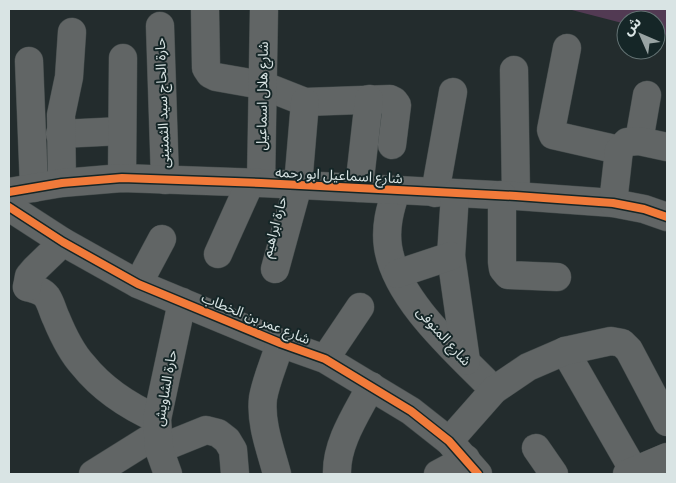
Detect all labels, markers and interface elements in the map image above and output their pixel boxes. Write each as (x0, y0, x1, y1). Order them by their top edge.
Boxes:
north arrow (616, 10, 666, 60)
text: ش (619, 13, 645, 39)
street label: حارة الحاج سيد الثمنينى (151, 37, 175, 169)
street label: شارع هلال اسماعيل (252, 41, 274, 151)
street label: شارع اسماعيل ابو رحمه (275, 163, 403, 189)
street label: حارة ابراهيم (257, 194, 293, 260)
street label: شارع عمر بن الخطاب (198, 288, 313, 350)
street label: شارع المنوفى (411, 303, 475, 371)
street label: حارة الشاويش (149, 348, 181, 428)

